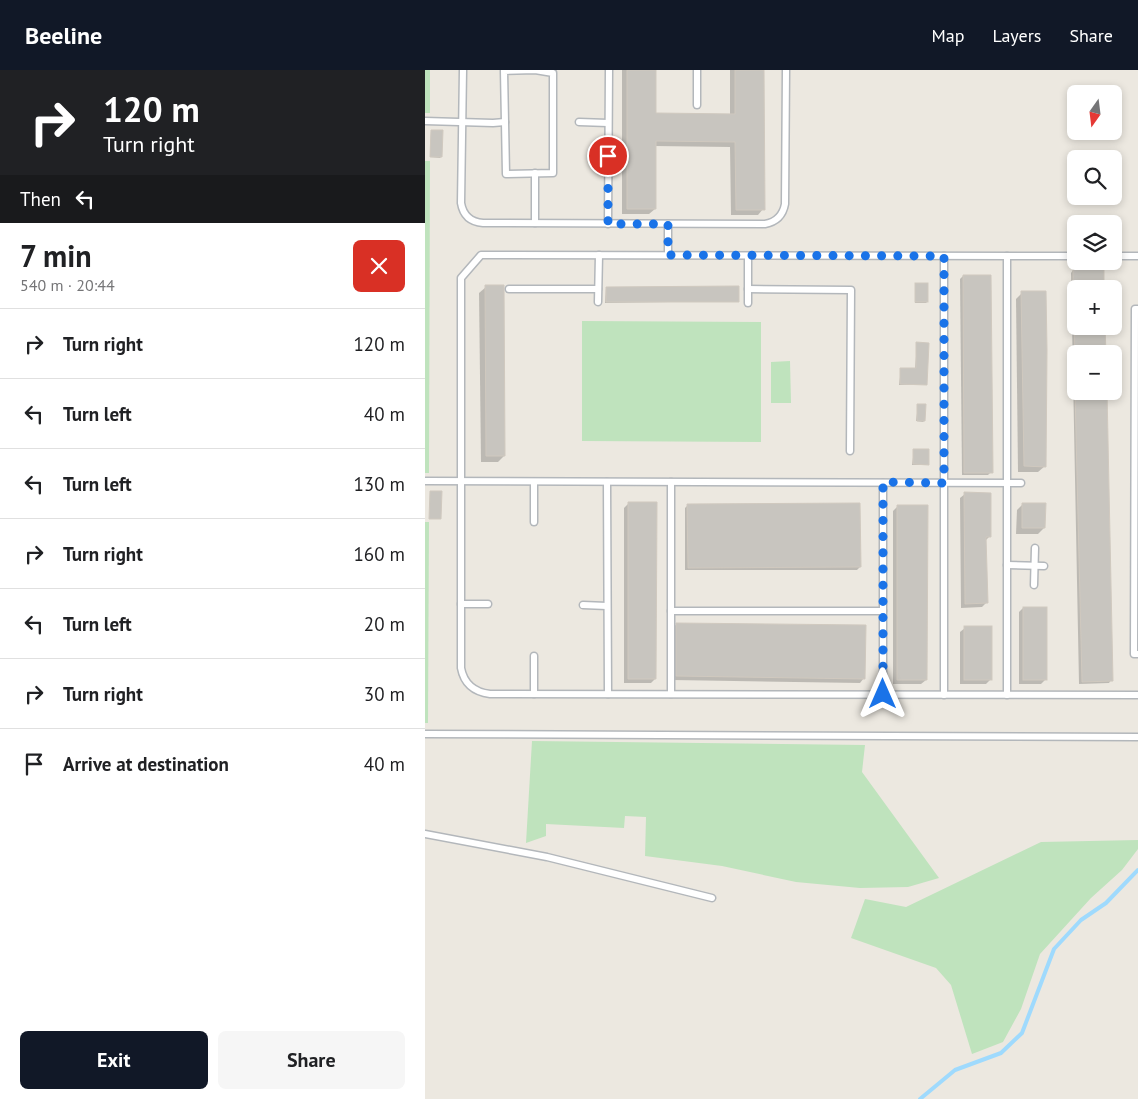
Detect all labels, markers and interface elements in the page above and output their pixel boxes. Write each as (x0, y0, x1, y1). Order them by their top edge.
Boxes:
text: Beeline (25, 20, 102, 51)
text: Map (932, 24, 964, 47)
text: Layers (992, 24, 1041, 47)
text: Share (1069, 24, 1113, 47)
north arrow (1067, 85, 1123, 140)
map controls (1067, 85, 1122, 400)
text: 120 m (103, 86, 200, 132)
icon: right (20, 90, 85, 155)
text: Turn right (103, 130, 195, 158)
pin (587, 135, 629, 177)
icon: arrive (594, 142, 622, 170)
button: search (1067, 150, 1122, 205)
icon: left (71, 185, 99, 213)
text: Then (20, 187, 61, 211)
button: layers (1067, 215, 1122, 270)
text: 7 min (20, 236, 92, 275)
button: close (353, 240, 405, 292)
text: 540 m · 20:44 (20, 275, 115, 295)
button: + (1067, 280, 1122, 335)
icon: right (20, 330, 48, 358)
text: Turn right (63, 332, 143, 356)
text: 120 m (353, 332, 405, 356)
button: − (1067, 345, 1122, 400)
icon: left (20, 400, 48, 428)
text: Turn left (63, 402, 132, 426)
text: 40 m (364, 402, 405, 426)
icon: left (20, 470, 48, 498)
text: Turn left (63, 472, 132, 496)
text: 130 m (353, 472, 405, 496)
icon: right (20, 540, 48, 568)
text: Turn right (63, 542, 143, 566)
text: 160 m (353, 542, 405, 566)
icon: left (20, 610, 48, 638)
text: Turn left (63, 612, 132, 636)
text: 20 m (364, 612, 405, 636)
position arrow (856, 667, 908, 719)
icon: right (20, 680, 48, 708)
text: Turn right (63, 682, 143, 706)
text: 30 m (364, 682, 405, 706)
icon: arrive (20, 750, 48, 778)
text: Arrive at destination (63, 752, 229, 776)
text: 40 m (364, 752, 405, 776)
button: Exit (20, 1031, 208, 1089)
button: Share (218, 1031, 405, 1089)

